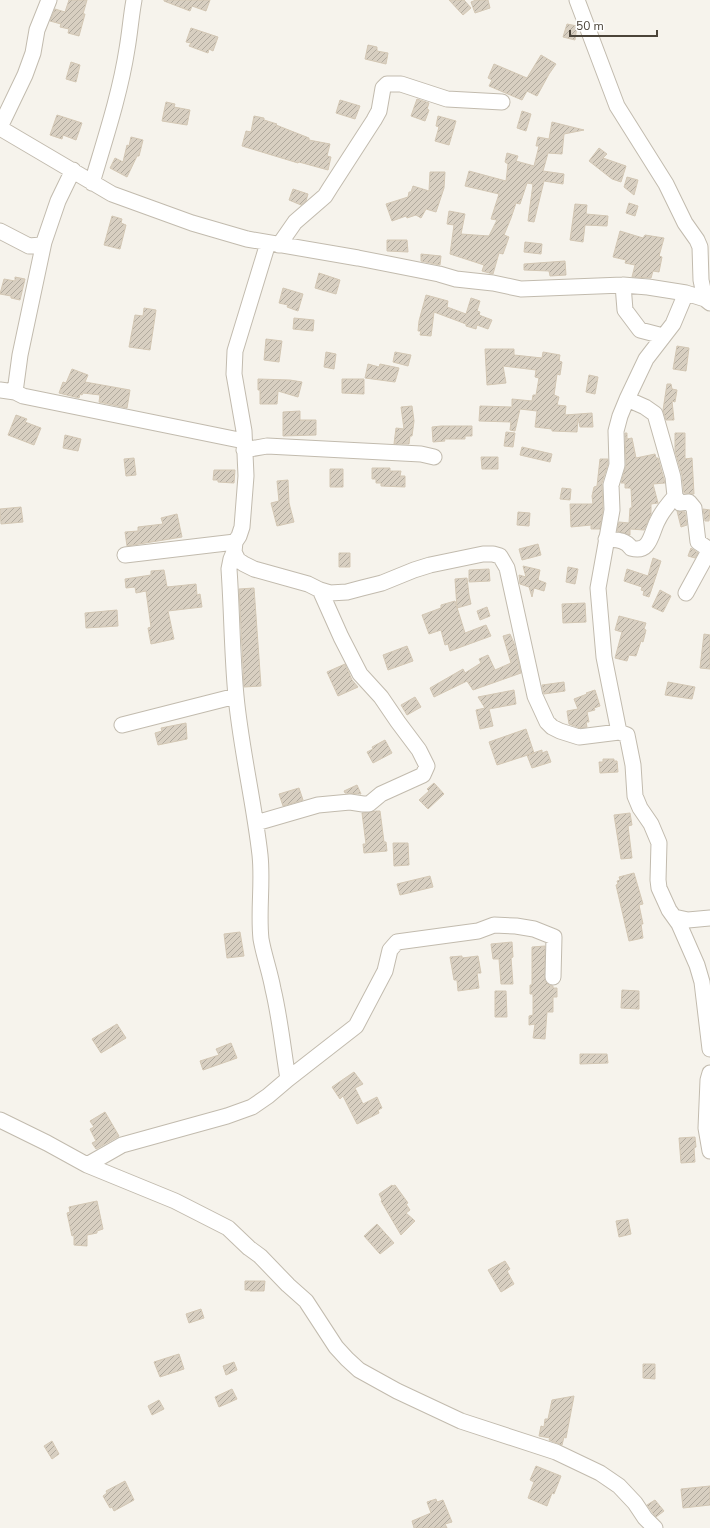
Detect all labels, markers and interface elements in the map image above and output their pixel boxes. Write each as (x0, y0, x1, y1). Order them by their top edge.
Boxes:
scale bar (570, 12, 657, 38)
text: 50 m (576, 18, 604, 34)

